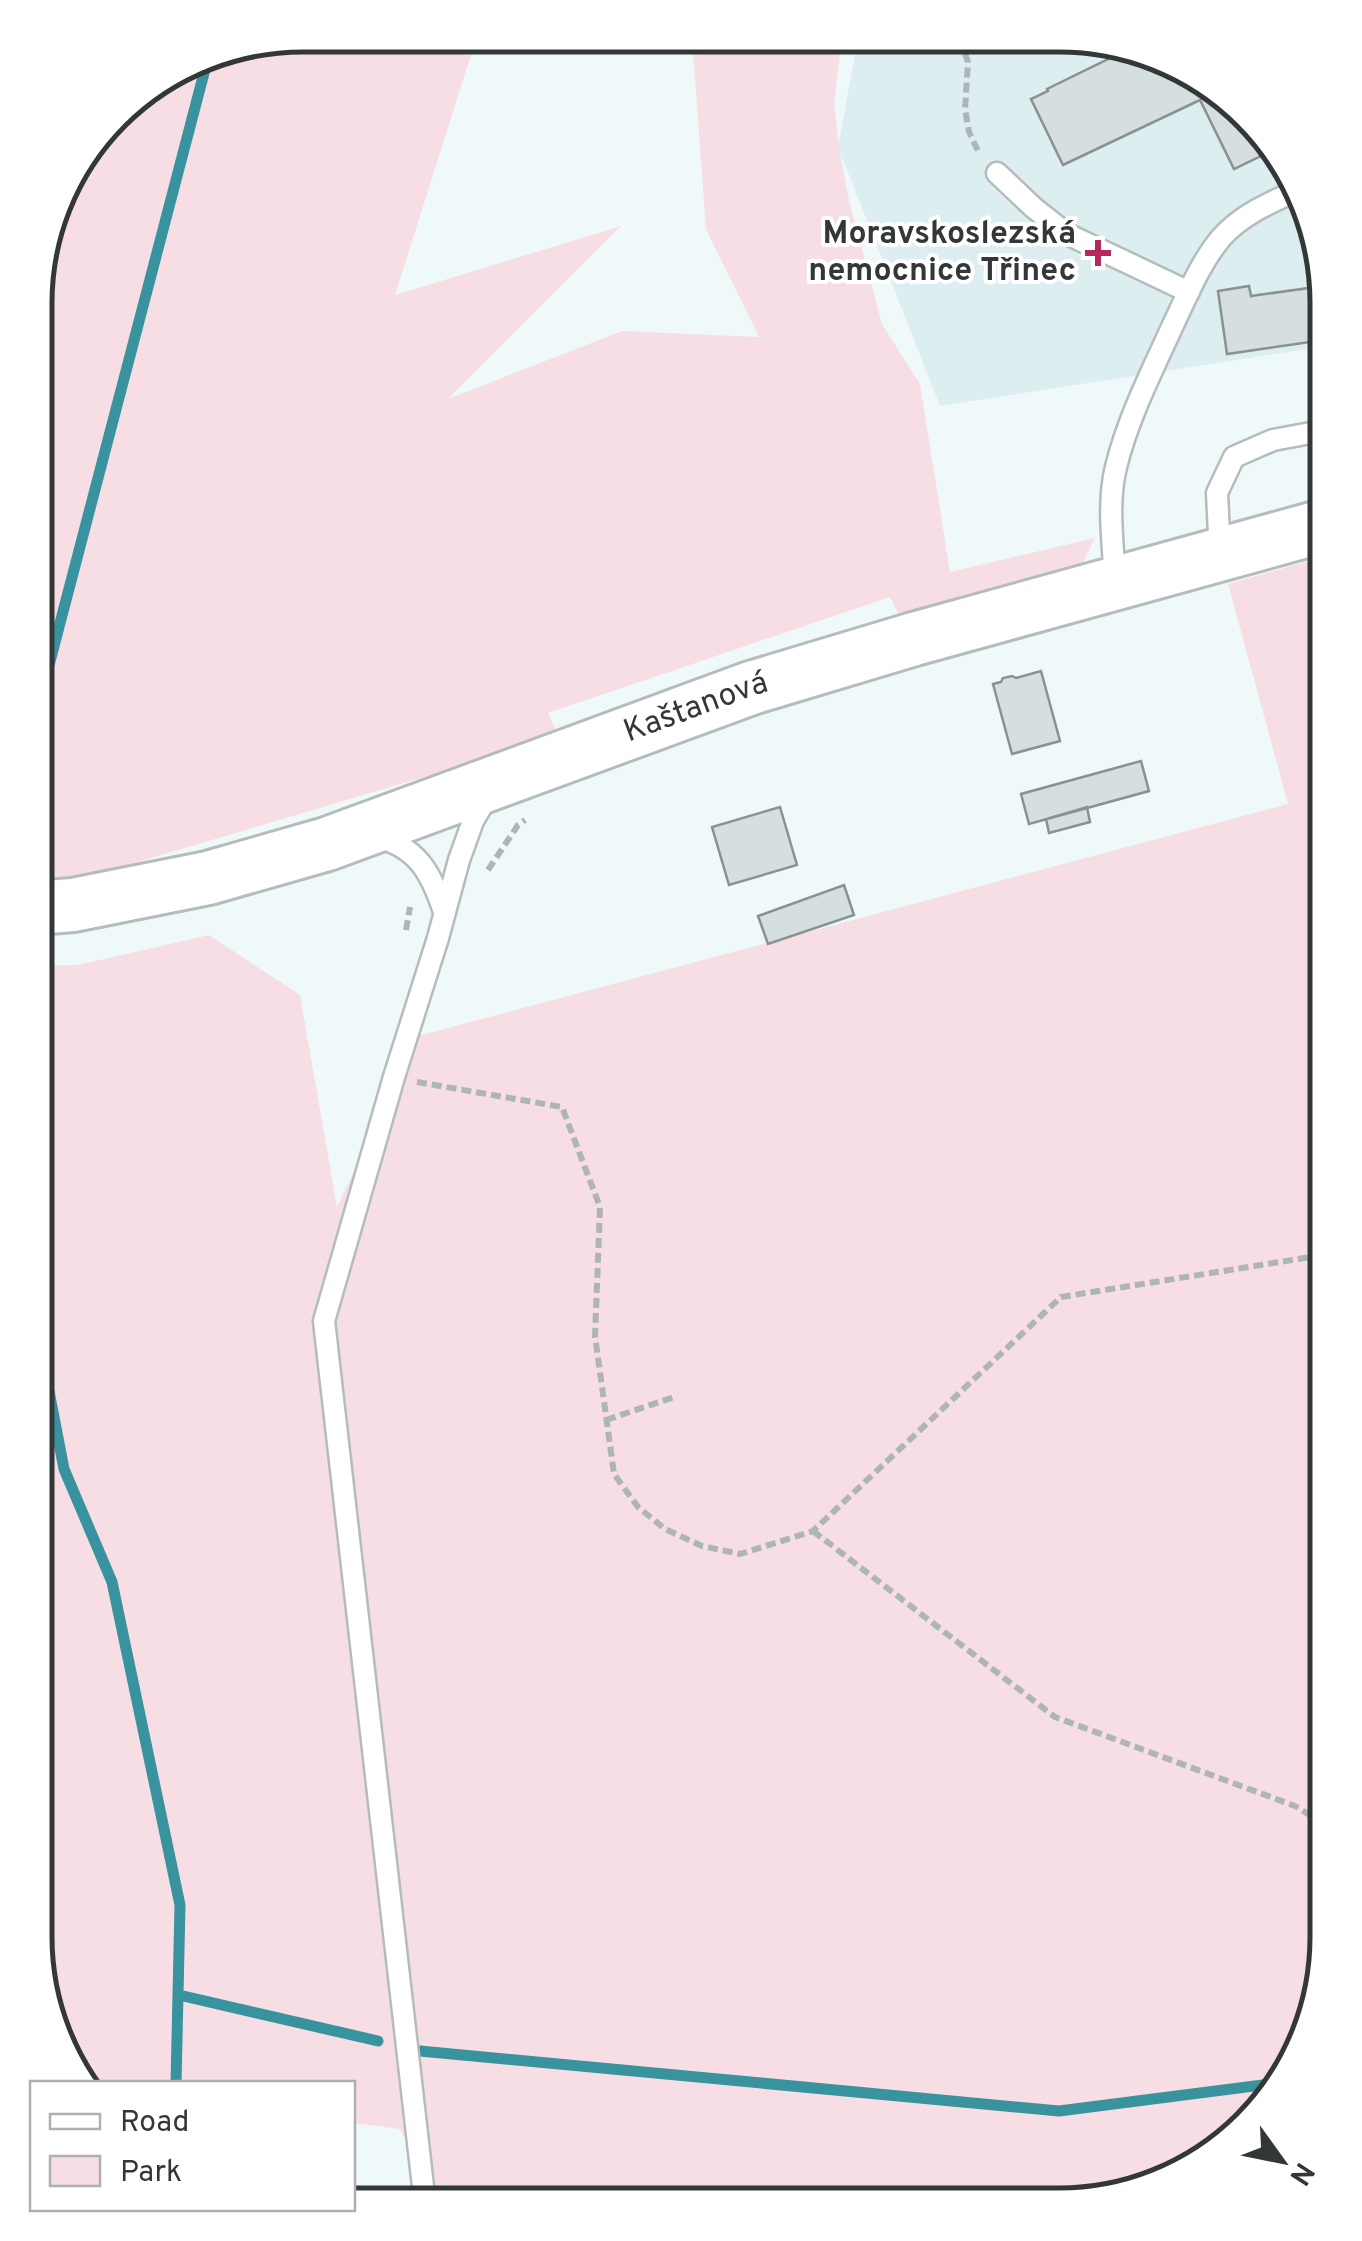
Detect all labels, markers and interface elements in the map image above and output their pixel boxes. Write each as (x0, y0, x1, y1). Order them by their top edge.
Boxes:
place label: Moravskoslezská nemocnice Třinec (808, 215, 1076, 292)
marker: Moravskoslezská nemocnice Třinec (1085, 240, 1111, 266)
street label: Kaštanová (619, 664, 773, 753)
legend (30, 2081, 355, 2211)
text: Road (120, 2105, 189, 2142)
north arrow (1232, 2111, 1332, 2211)
text: Park (120, 2155, 182, 2192)
text: N (1280, 2155, 1321, 2191)

